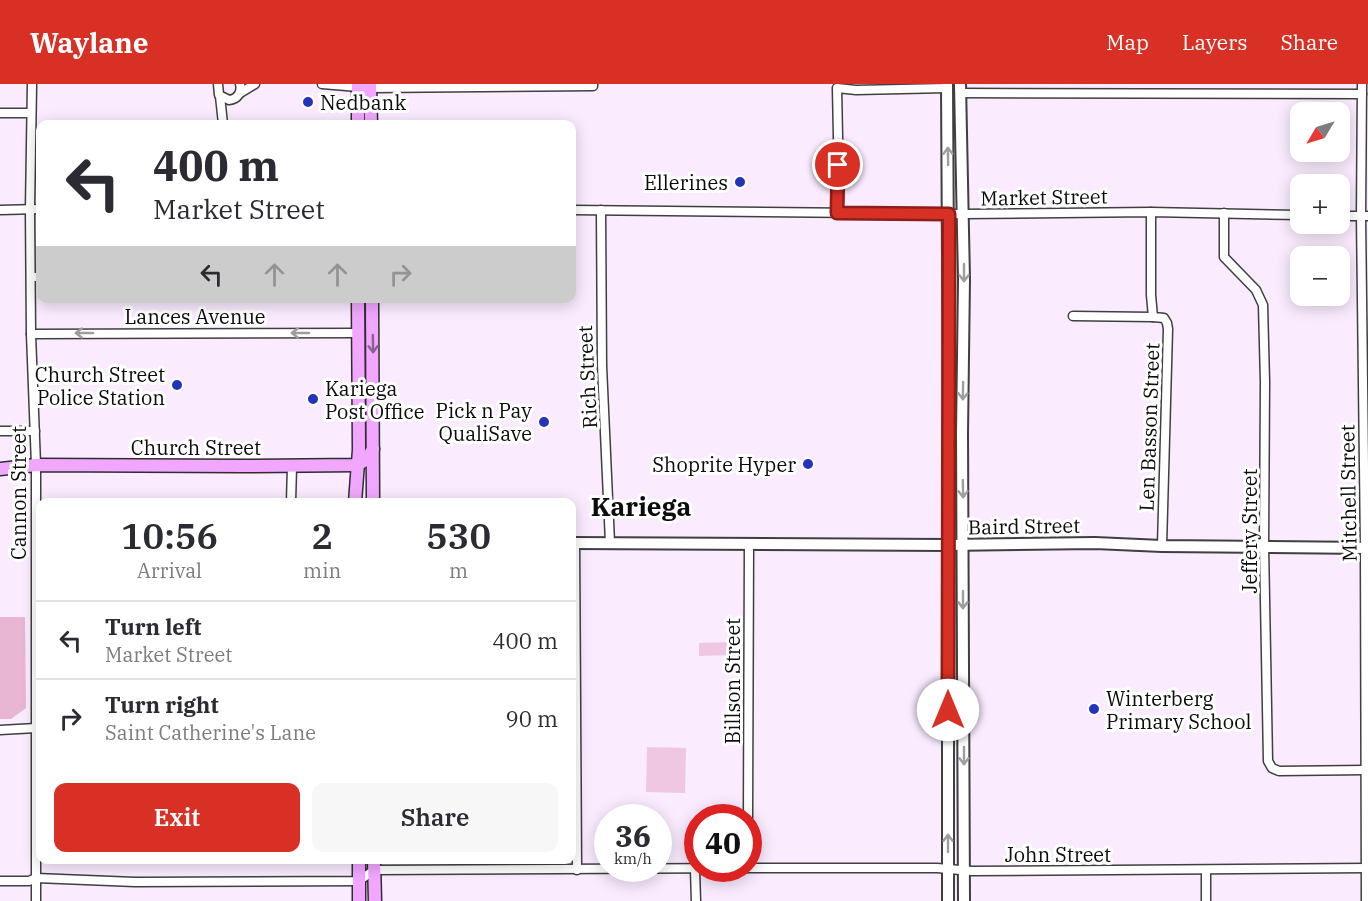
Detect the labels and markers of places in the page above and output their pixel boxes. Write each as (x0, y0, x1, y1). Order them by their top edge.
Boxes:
place label: Nedbank (320, 89, 406, 116)
marker: Nedbank (301, 95, 315, 109)
pin (812, 139, 863, 190)
place label: Ellerines (644, 169, 728, 196)
marker: Ellerines (733, 175, 747, 189)
place label: Church Street Police Station (35, 361, 165, 411)
place label: Kariega Post Office (325, 375, 424, 425)
marker: Church Street Police Station (170, 378, 184, 392)
marker: Kariega Post Office (306, 392, 320, 406)
place label: Pick n Pay QualiSave (436, 397, 532, 447)
marker: Pick n Pay QualiSave (537, 415, 551, 429)
place label: Shoprite Hyper (652, 451, 796, 478)
marker: Shoprite Hyper (801, 457, 815, 471)
place label: Winterberg Primary School (1106, 685, 1252, 735)
marker: Winterberg Primary School (1087, 702, 1101, 716)

